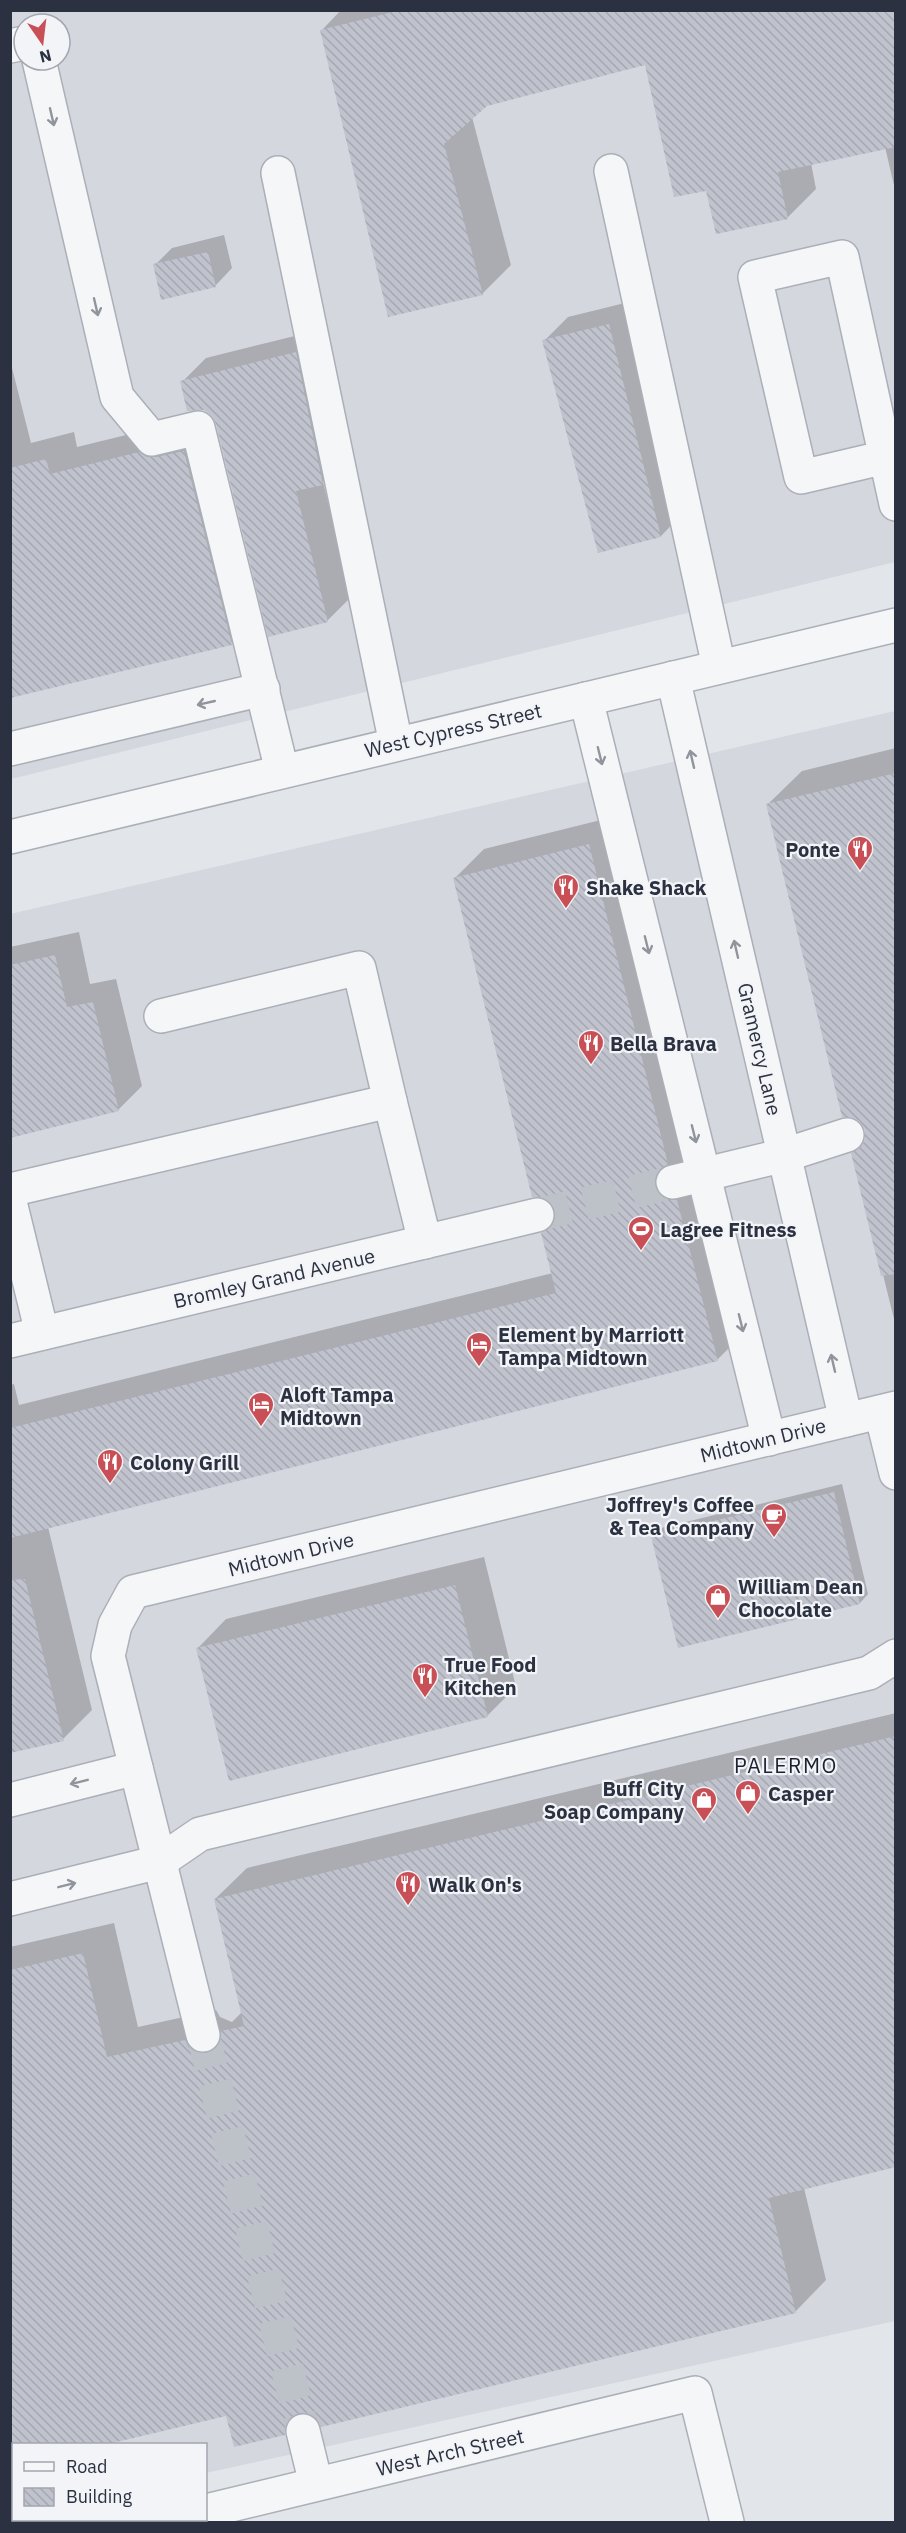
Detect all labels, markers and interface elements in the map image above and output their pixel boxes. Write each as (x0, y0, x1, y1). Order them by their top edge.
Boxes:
north arrow (12, 12, 72, 72)
text: N (38, 45, 54, 68)
one-way arrow (47, 107, 58, 126)
one-way arrow (91, 297, 102, 316)
street label: West Cypress Street (362, 696, 544, 764)
one-way arrow (196, 697, 215, 709)
one-way arrow (595, 746, 607, 765)
one-way arrow (685, 750, 697, 769)
restaurant icon: Ponte (845, 834, 875, 872)
place label: Ponte (785, 836, 840, 863)
restaurant icon: Shake Shack (551, 872, 581, 910)
place label: Shake Shack (586, 874, 707, 901)
one-way arrow (642, 935, 654, 954)
one-way arrow (730, 939, 741, 959)
street label: Gramercy Lane (732, 980, 788, 1118)
restaurant icon: Bella Brava (576, 1028, 606, 1066)
place label: Bella Brava (610, 1030, 717, 1057)
one-way arrow (689, 1124, 701, 1143)
sports icon: Lagree Fitness (626, 1214, 656, 1252)
place label: Lagree Fitness (660, 1216, 797, 1243)
street label: Bromley Grand Avenue (170, 1242, 378, 1314)
one-way arrow (735, 1314, 747, 1333)
place label: Element by Marriott Tampa Midtown (498, 1321, 684, 1371)
hotel icon: Element by Marriott Tampa Midtown (464, 1330, 494, 1368)
one-way arrow (827, 1354, 839, 1373)
place label: Aloft Tampa Midtown (280, 1381, 394, 1431)
hotel icon: Aloft Tampa Midtown (246, 1390, 276, 1428)
street label: Midtown Drive (697, 1411, 829, 1469)
restaurant icon: Colony Grill (95, 1447, 125, 1485)
place label: Colony Grill (130, 1449, 239, 1476)
place label: Joffrey's Coffee & Tea Company (606, 1491, 754, 1541)
cafe icon: Joffrey's Coffee & Tea Company (759, 1501, 789, 1539)
street label: Midtown Drive (225, 1525, 357, 1583)
place label: William Dean Chocolate (738, 1573, 863, 1623)
shop icon: William Dean Chocolate (703, 1582, 733, 1620)
place label: True Food Kitchen (444, 1651, 537, 1701)
restaurant icon: True Food Kitchen (410, 1661, 440, 1699)
district label: PALERMO (734, 1751, 838, 1779)
place label: Buff City Soap Company (544, 1775, 684, 1825)
one-way arrow (70, 1777, 89, 1789)
shop icon: Casper (733, 1778, 763, 1816)
place label: Casper (768, 1780, 834, 1807)
shop icon: Buff City Soap Company (689, 1785, 719, 1823)
restaurant icon: Walk On's (393, 1869, 423, 1907)
place label: Walk On's (428, 1871, 522, 1898)
one-way arrow (57, 1879, 76, 1891)
street label: West Arch Street (373, 2422, 527, 2482)
legend (12, 2443, 207, 2521)
text: Road (66, 2455, 107, 2478)
text: Building (66, 2485, 133, 2508)

